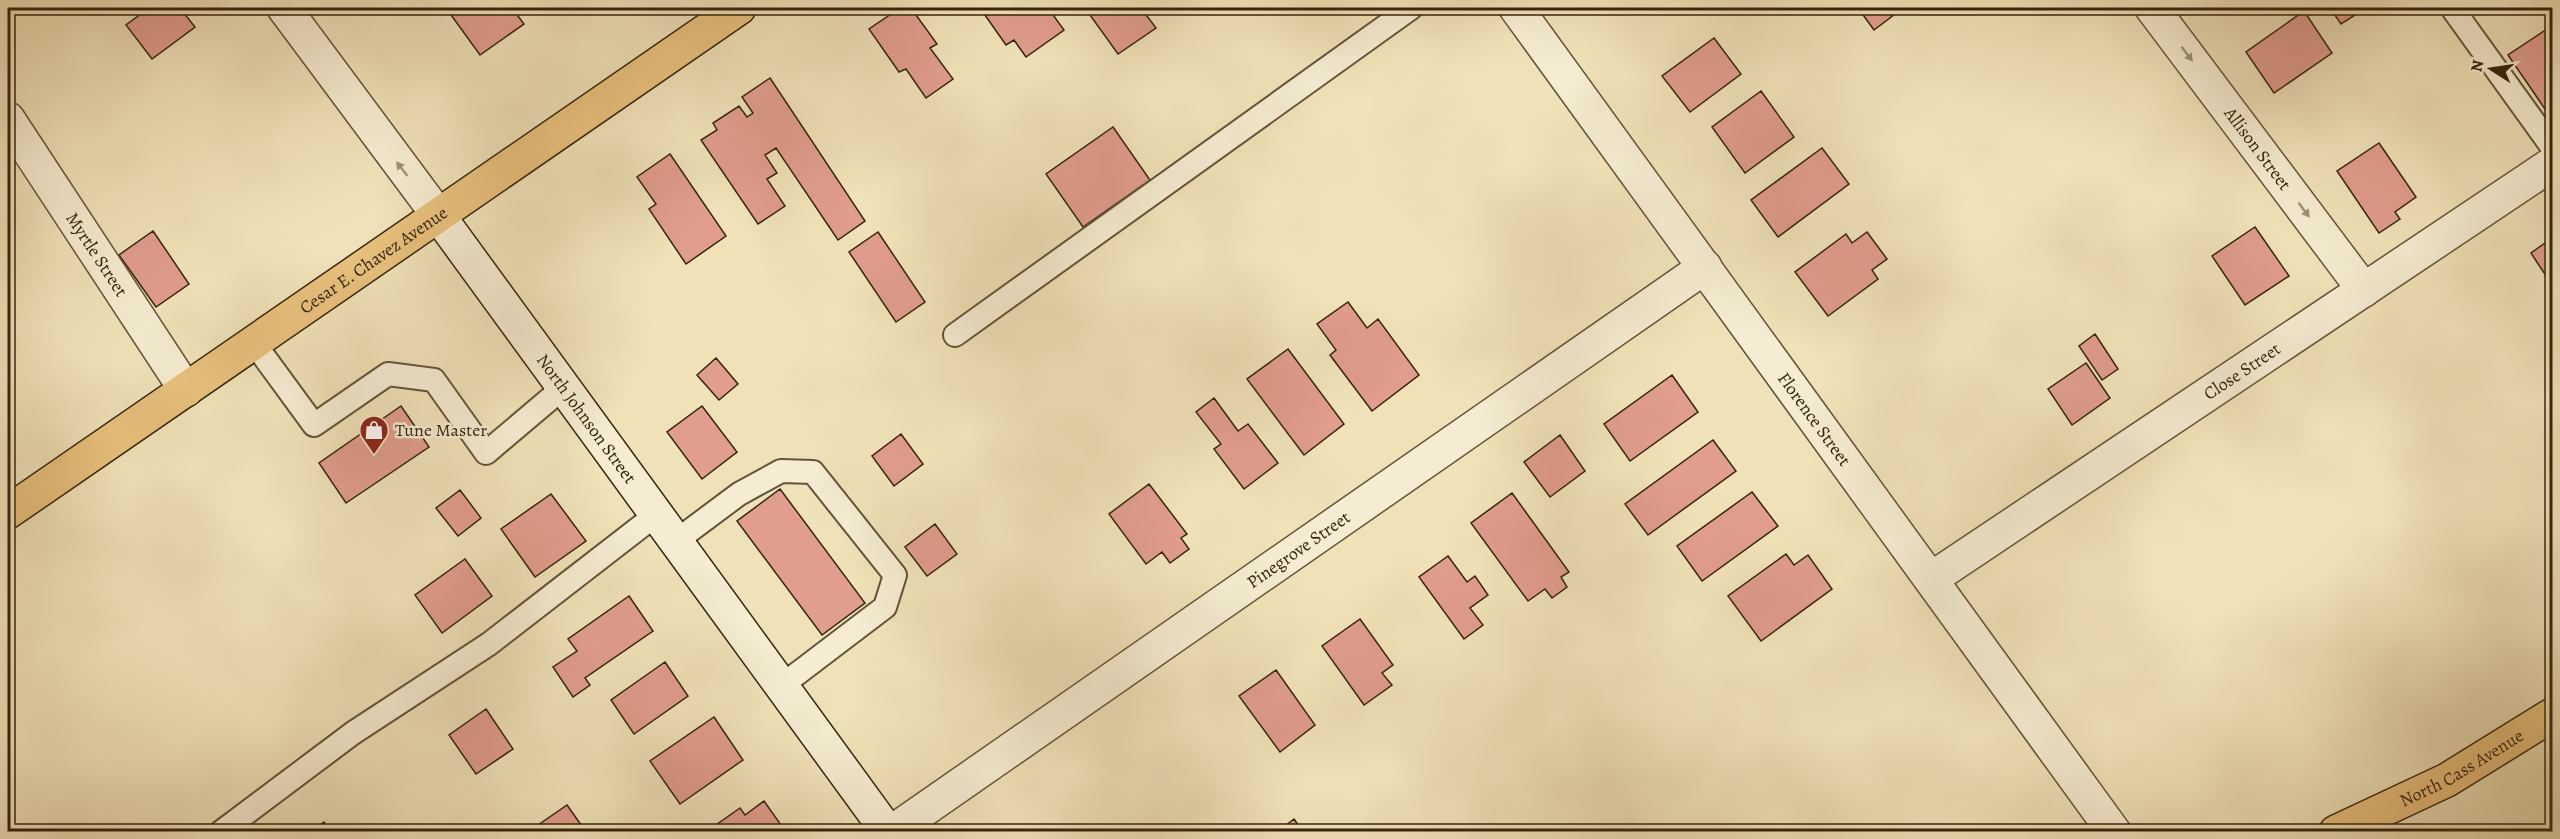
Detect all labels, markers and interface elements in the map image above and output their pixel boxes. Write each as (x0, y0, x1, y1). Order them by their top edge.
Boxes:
north arrow (2461, 39, 2521, 99)
one-way arrow (2181, 46, 2193, 62)
text: N (2465, 58, 2489, 74)
street label: Allison Street (2218, 101, 2297, 195)
one-way arrow (396, 161, 409, 177)
street label: Cesar E. Chavez Avenue (295, 200, 452, 319)
one-way arrow (2298, 202, 2310, 218)
street label: Myrtle Street (61, 208, 133, 301)
street label: Close Street (2199, 337, 2285, 406)
street label: North Johnson Street (531, 349, 642, 488)
street label: Florence Street (1772, 367, 1857, 471)
shop icon: Tune Master (358, 414, 390, 456)
place label: Tune Master (395, 418, 487, 442)
street label: Pinegrove Street (1242, 505, 1355, 594)
street label: North Cass Avenue (2396, 724, 2528, 813)

